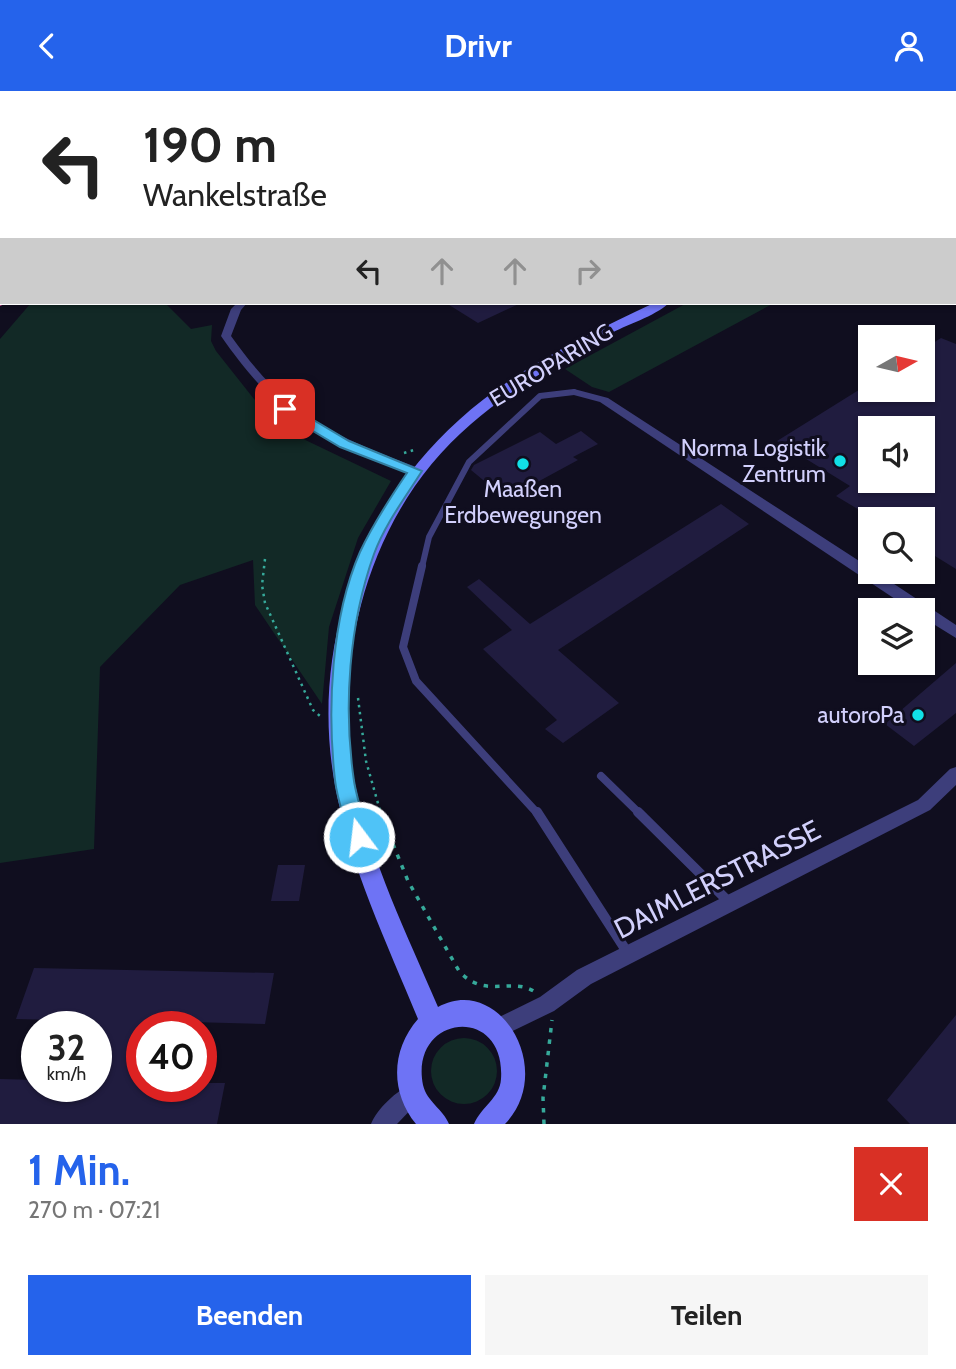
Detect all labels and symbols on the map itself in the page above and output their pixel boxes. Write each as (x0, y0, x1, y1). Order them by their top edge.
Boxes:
street label: EUROPARING (484, 317, 618, 413)
north arrow (858, 325, 934, 403)
pin (255, 379, 315, 439)
place label: Norma Logistik Zentrum (681, 434, 827, 488)
marker: Norma Logistik Zentrum (832, 453, 848, 469)
marker: Maaßen Erdbewegungen (515, 456, 531, 472)
place label: Maaßen Erdbewegungen (444, 475, 602, 529)
place label: autoroPa (818, 701, 904, 729)
marker: autoroPa (910, 707, 926, 723)
position arrow (322, 800, 396, 874)
street label: DAIMLERSTRASSE (608, 812, 826, 946)
speed limit sign: 40 (126, 1011, 217, 1102)

